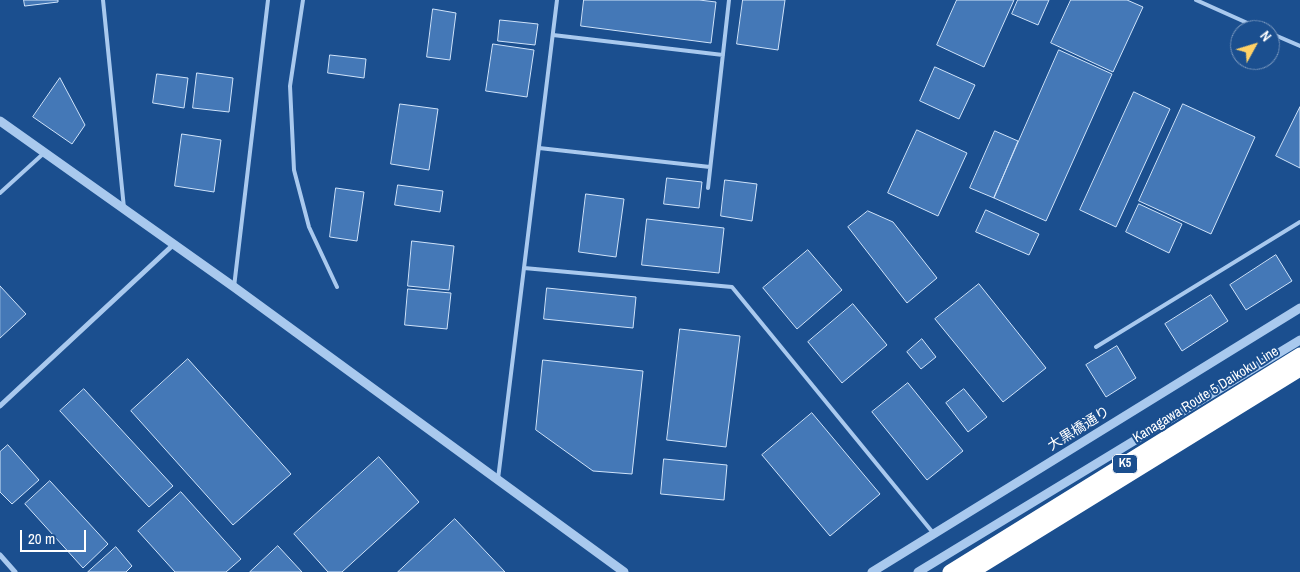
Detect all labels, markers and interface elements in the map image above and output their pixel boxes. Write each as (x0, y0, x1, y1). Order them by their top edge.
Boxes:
north arrow (1230, 20, 1280, 70)
text: N (1256, 27, 1275, 45)
street label: Kanagawa Route 5 Daikoku Line (1130, 343, 1282, 447)
street label: 大黒橋通り (1045, 403, 1113, 455)
road number: K5 (1112, 454, 1138, 474)
scale bar (22, 520, 89, 552)
text: 20 m (28, 528, 55, 549)

